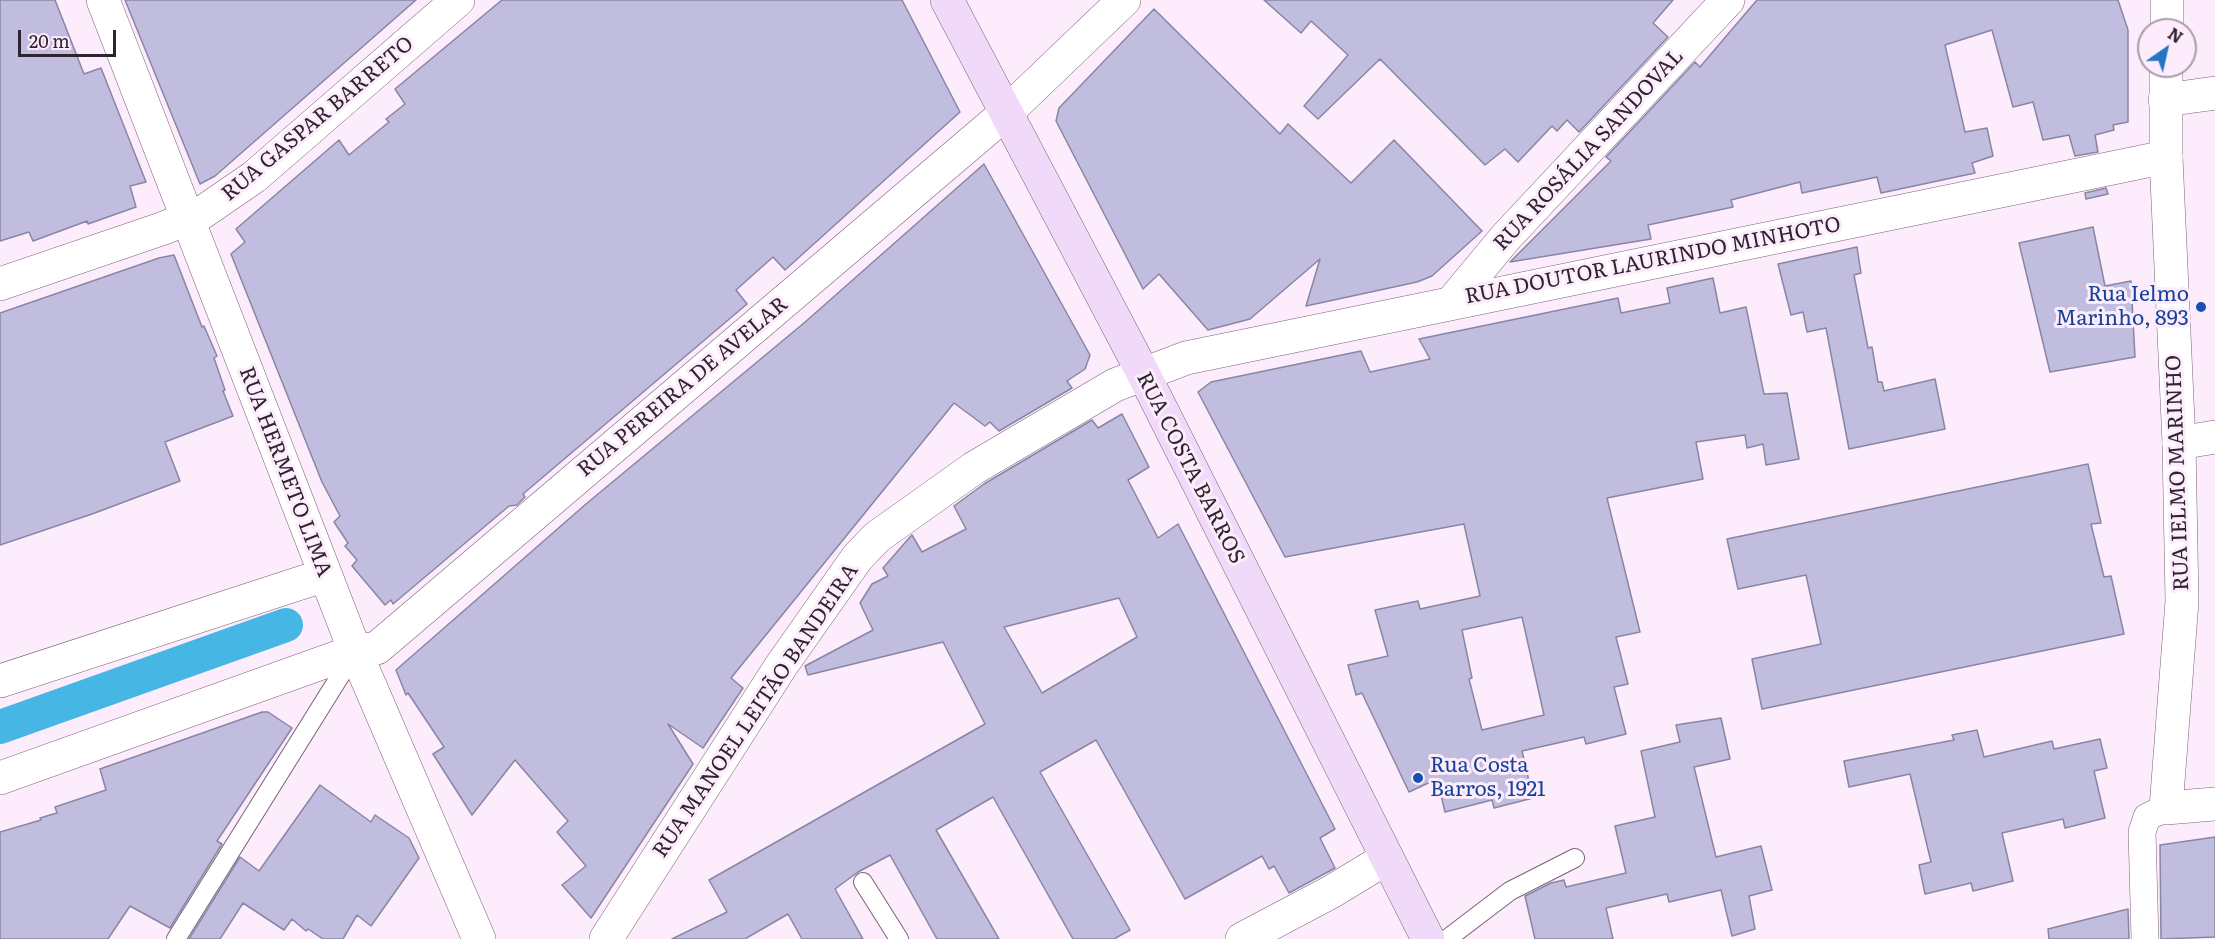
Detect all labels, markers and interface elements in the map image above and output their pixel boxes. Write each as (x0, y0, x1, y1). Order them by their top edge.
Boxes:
scale bar (21, 18, 118, 56)
north arrow (2137, 18, 2197, 78)
text: N (2164, 21, 2188, 48)
text: 20 m (29, 27, 70, 54)
street label: RUA GASPAR BARRETO (217, 31, 419, 207)
street label: RUA ROSÁLIA SANDOVAL (1489, 44, 1689, 256)
street label: RUA DOUTOR LAURINDO MINHOTO (1463, 212, 1843, 310)
place label: Rua Ielmo Marinho, 893 (2056, 282, 2189, 332)
street label: RUA PEREIRA DE AVELAR (573, 292, 793, 482)
marker: Rua Ielmo Marinho, 893 (2194, 300, 2208, 314)
street label: RUA IELMO MARINHO (2161, 354, 2195, 592)
street label: RUA HERMETO LIMA (233, 363, 337, 581)
street label: RUA COSTA BARROS (1131, 368, 1249, 568)
street label: RUA MANOEL LEITÃO BANDEIRA (648, 559, 864, 863)
place label: Rua Costa Barros, 1921 (1430, 753, 1546, 803)
marker: Rua Costa Barros, 1921 (1411, 771, 1425, 785)

